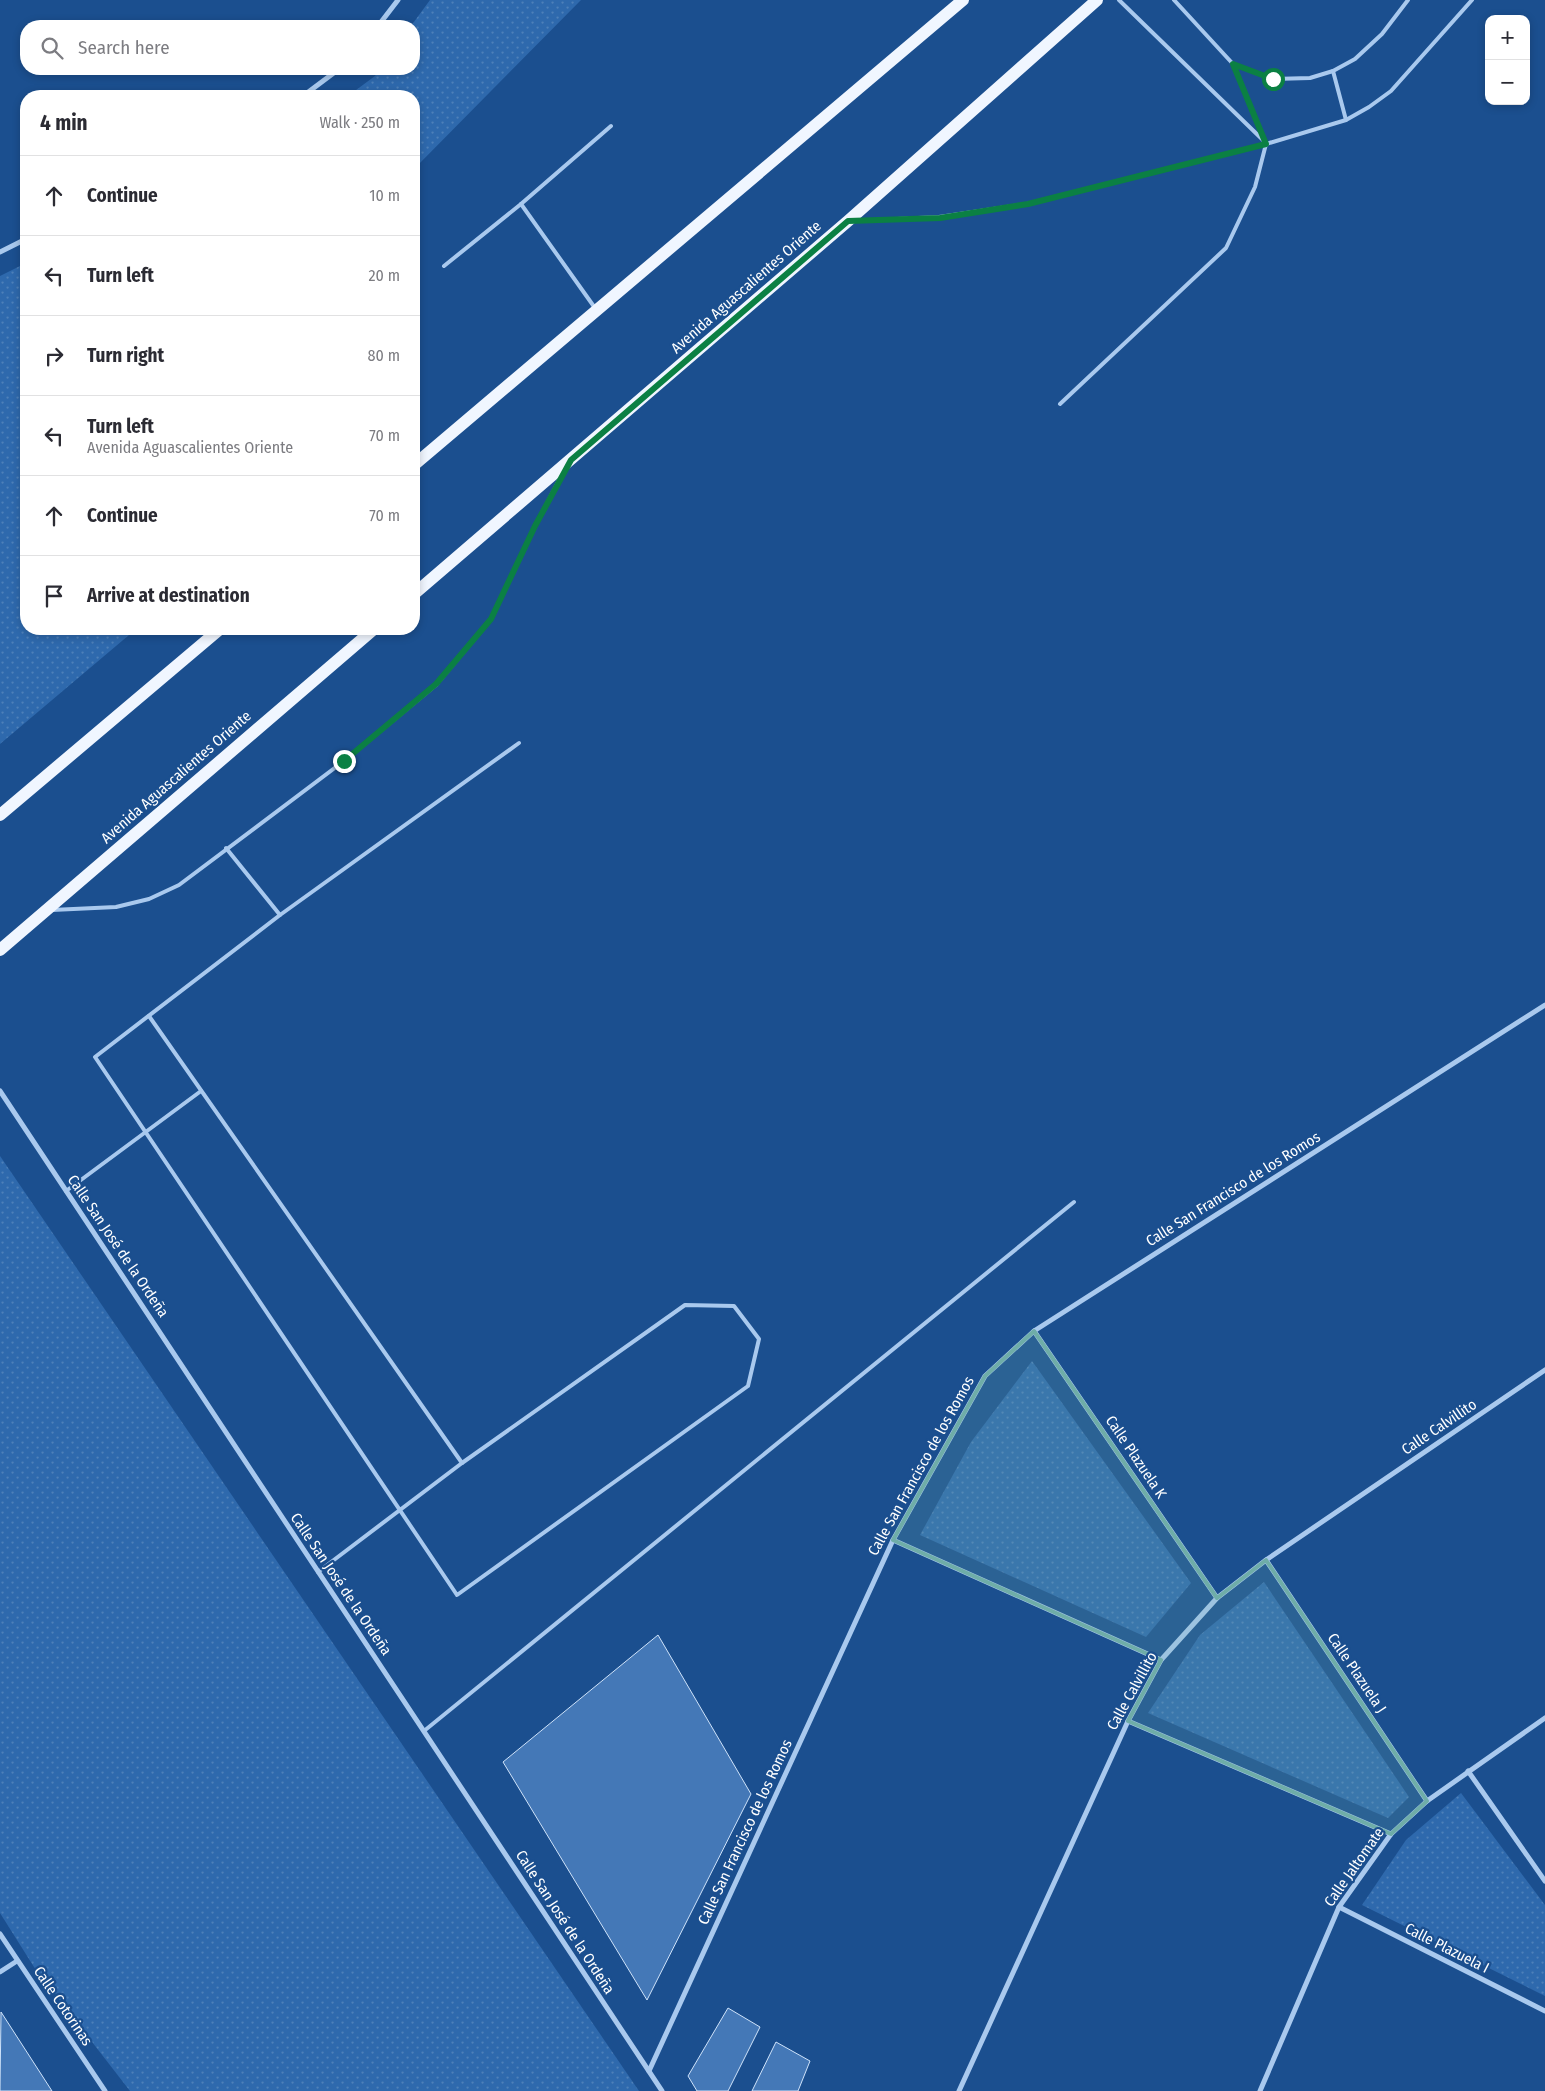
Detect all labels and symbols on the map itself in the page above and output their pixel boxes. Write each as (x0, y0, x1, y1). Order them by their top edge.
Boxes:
route start (1262, 68, 1285, 91)
street label: Avenida Aguascalientes Oriente (667, 217, 825, 357)
street label: Avenida Aguascalientes Oriente (97, 707, 255, 847)
route end (333, 750, 356, 773)
street label: Calle San Francisco de los Romos (1142, 1128, 1324, 1250)
street label: Calle San José de la Ordeña (64, 1171, 172, 1321)
street label: Calle San Francisco de los Romos (864, 1373, 978, 1559)
street label: Calle Calvillito (1398, 1395, 1480, 1459)
street label: Calle Plazuela K (1102, 1412, 1170, 1502)
street label: Calle San José de la Ordeña (287, 1509, 395, 1659)
street label: Calle Plazuela J (1324, 1630, 1390, 1716)
street label: Calle Calvillito (1103, 1649, 1161, 1733)
street label: Calle San Francisco de los Romos (694, 1737, 796, 1927)
street label: Calle Jaltomate (1320, 1824, 1388, 1910)
street label: Calle San José de la Ordeña (512, 1847, 618, 1997)
street label: Calle Plazuela I (1402, 1919, 1492, 1977)
street label: Calle Cotorinas (30, 1963, 96, 2049)

